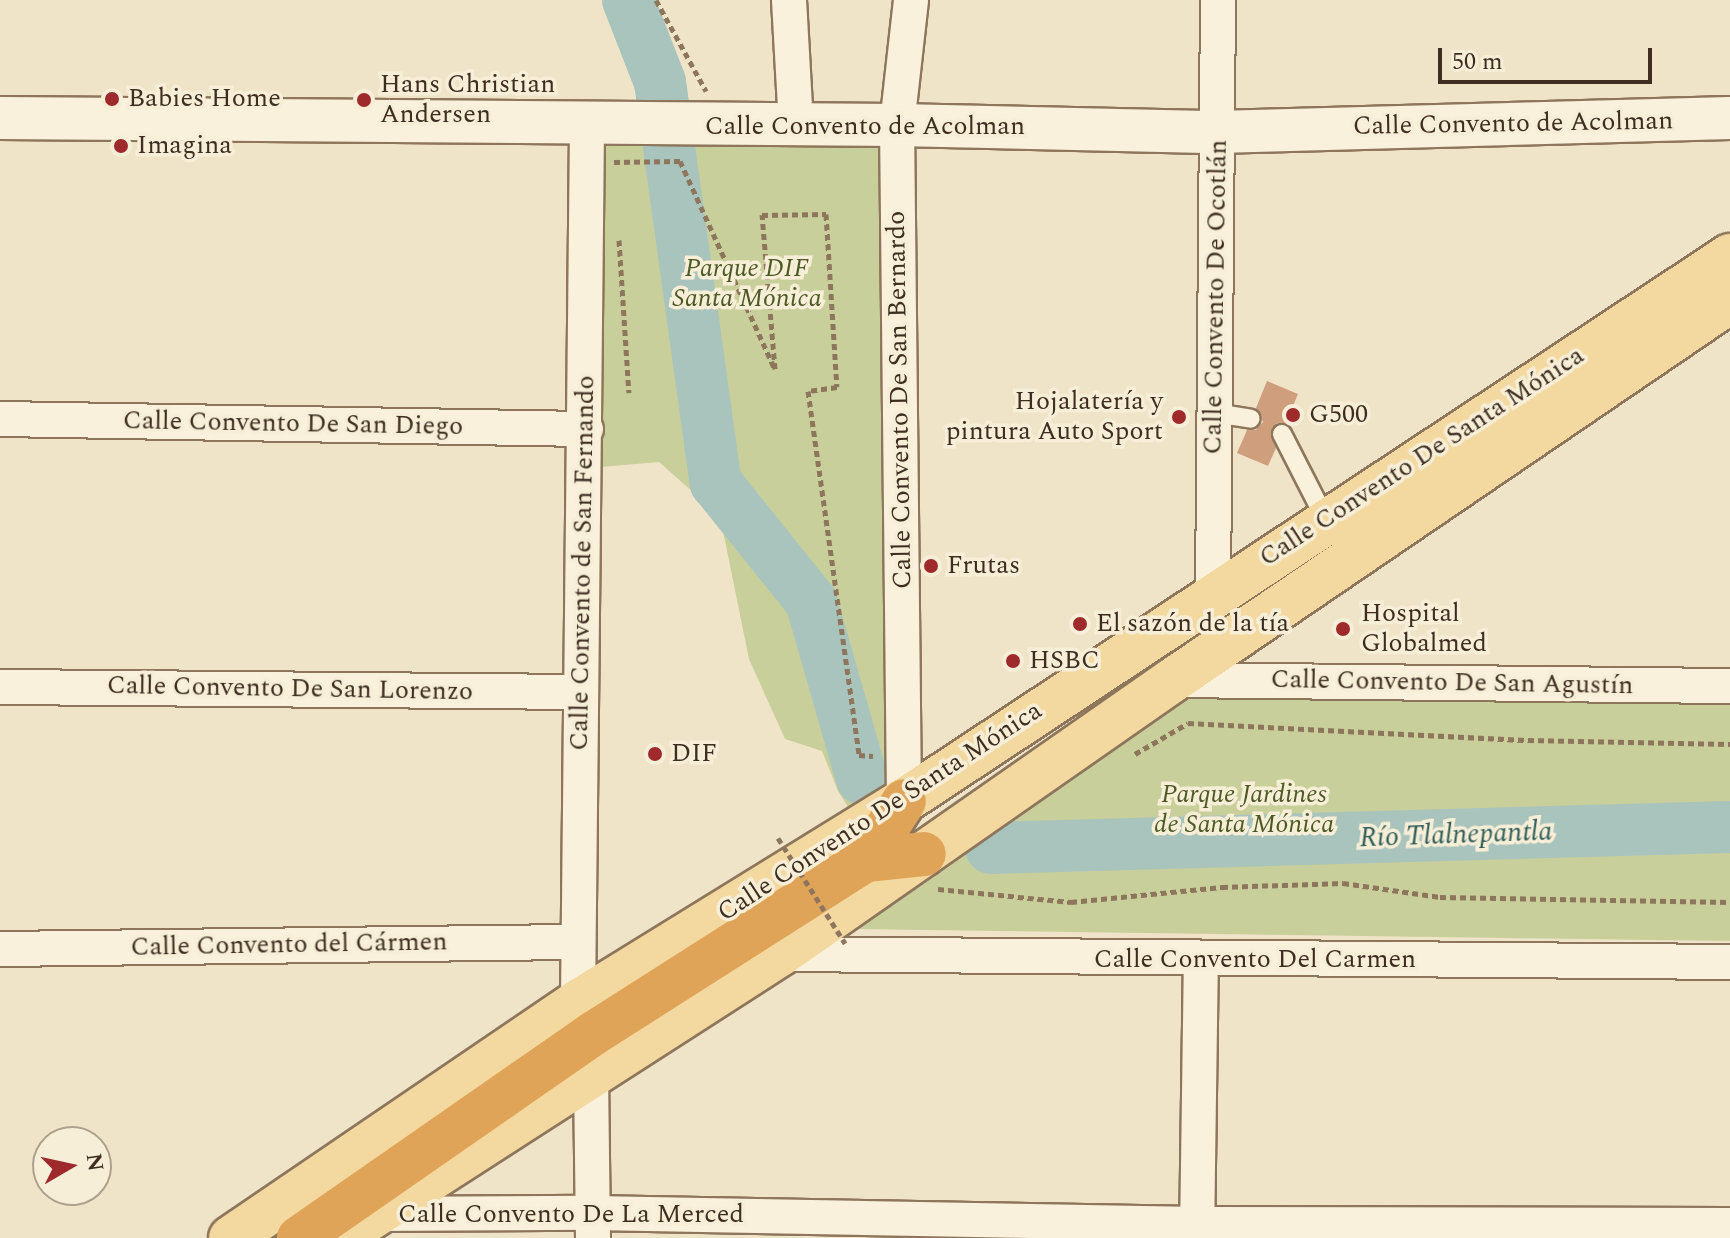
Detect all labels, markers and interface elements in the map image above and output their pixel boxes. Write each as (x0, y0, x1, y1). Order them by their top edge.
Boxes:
scale bar (1442, 32, 1656, 82)
text: 50 m (1452, 44, 1503, 80)
place label: Hans Christian Andersen (380, 69, 555, 130)
place label: Babies Home (128, 83, 281, 115)
marker: Babies Home (103, 90, 121, 108)
marker: Hans Christian Andersen (355, 91, 373, 109)
street label: Calle Convento de Acolman (1353, 106, 1673, 142)
street label: Calle Convento de Acolman (705, 111, 1025, 143)
place label: Imagina (137, 130, 232, 162)
marker: Imagina (112, 137, 130, 155)
street label: Calle Convento De Ocotlán (1198, 139, 1234, 455)
street label: Calle Convento De San Bernardo (881, 211, 919, 589)
park label: Parque DIF Santa Mónica (672, 253, 822, 314)
street label: Calle Convento De Santa Mónica (1254, 340, 1590, 574)
street label: Calle Convento de San Fernando (564, 375, 602, 751)
place label: Hojalatería y pintura Auto Sport (946, 386, 1163, 448)
place label: G500 (1309, 399, 1368, 431)
street label: Calle Convento De San Diego (123, 405, 463, 443)
marker: G500 (1284, 406, 1302, 424)
marker: Hojalatería y pintura Auto Sport (1170, 408, 1188, 426)
place label: Frutas (947, 550, 1020, 582)
marker: Frutas (922, 557, 940, 575)
place label: Hospital Globalmed (1361, 598, 1487, 660)
place label: El sazón de la tía (1096, 608, 1289, 640)
marker: El sazón de la tía (1071, 615, 1089, 633)
marker: Hospital Globalmed (1332, 618, 1354, 640)
place label: HSBC (1029, 645, 1100, 677)
marker: HSBC (1004, 652, 1022, 670)
street label: Calle Convento De San Agustín (1270, 664, 1634, 702)
street label: Calle Convento De San Lorenzo (107, 670, 473, 708)
street label: Calle Convento De Santa Mónica (712, 695, 1048, 929)
place label: DIF (671, 738, 717, 770)
marker: DIF (646, 745, 664, 763)
park label: Parque Jardines de Santa Mónica (1154, 779, 1334, 840)
water label: Río Tlalnepantla (1359, 815, 1553, 855)
street label: Calle Convento del Cármen (130, 927, 448, 963)
street label: Calle Convento Del Carmen (1094, 944, 1416, 976)
north arrow (32, 1126, 112, 1206)
text: N (77, 1151, 112, 1174)
street label: Calle Convento De La Merced (398, 1199, 744, 1231)

